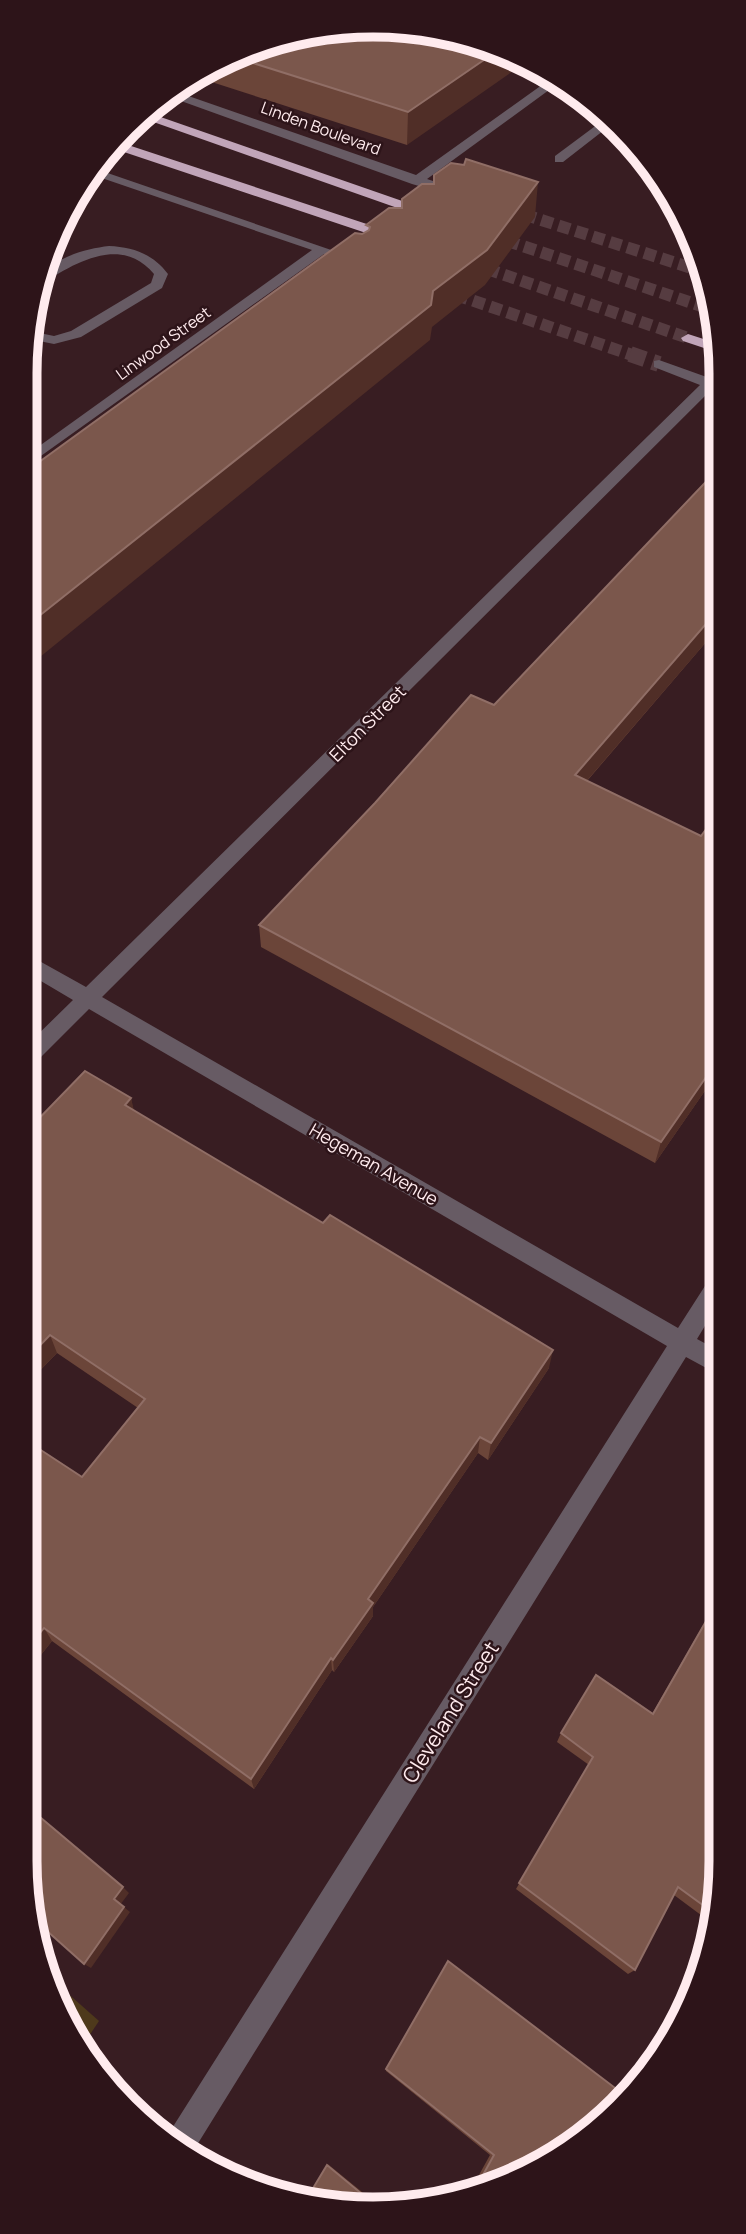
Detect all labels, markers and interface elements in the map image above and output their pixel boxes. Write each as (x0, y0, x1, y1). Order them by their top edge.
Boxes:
street label: Linden Boulevard (258, 96, 384, 160)
street label: Linwood Street (111, 301, 215, 385)
street label: Elton Street (323, 679, 411, 767)
street label: Hegeman Avenue (305, 1117, 443, 1211)
street label: Cleveland Street (395, 1636, 505, 1788)

